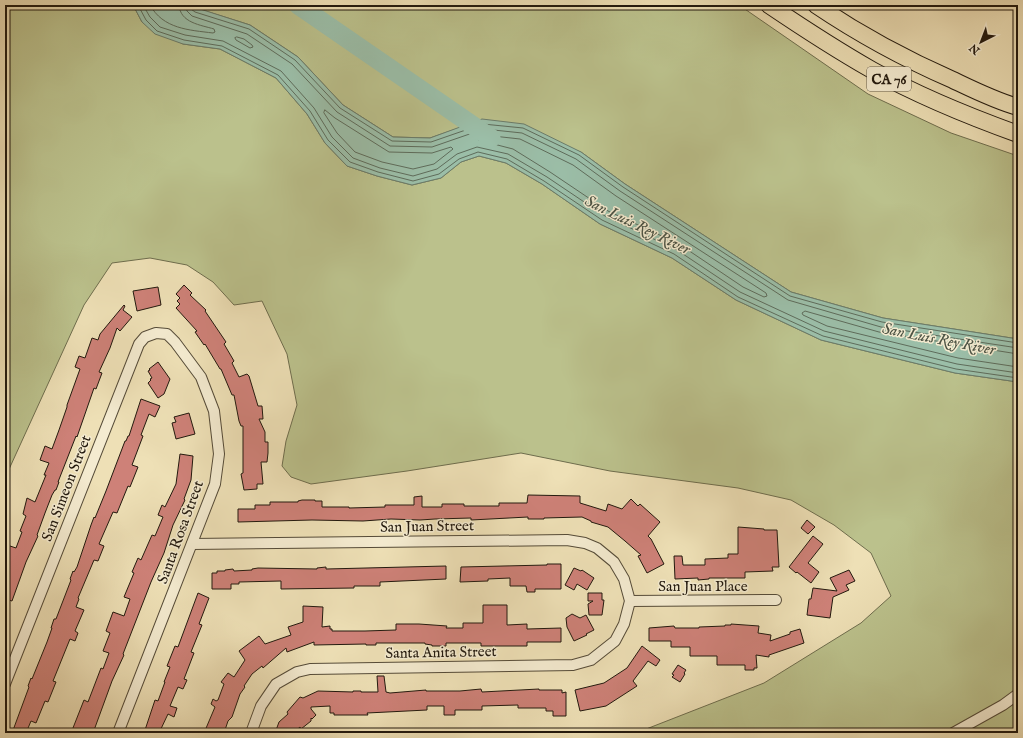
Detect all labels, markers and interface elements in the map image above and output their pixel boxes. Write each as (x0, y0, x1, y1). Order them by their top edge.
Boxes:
north arrow (961, 22, 1001, 62)
text: N (966, 40, 984, 58)
road number: CA 76 (867, 67, 911, 91)
water label: San Luis Rey River (581, 192, 695, 261)
water label: San Luis Rey River (880, 319, 999, 361)
street label: San Simeon Street (38, 432, 95, 544)
street label: Santa Rosa Street (153, 478, 208, 587)
street label: San Juan Street (380, 516, 474, 537)
street label: San Juan Place (658, 577, 748, 596)
street label: Santa Anita Street (385, 642, 497, 663)

